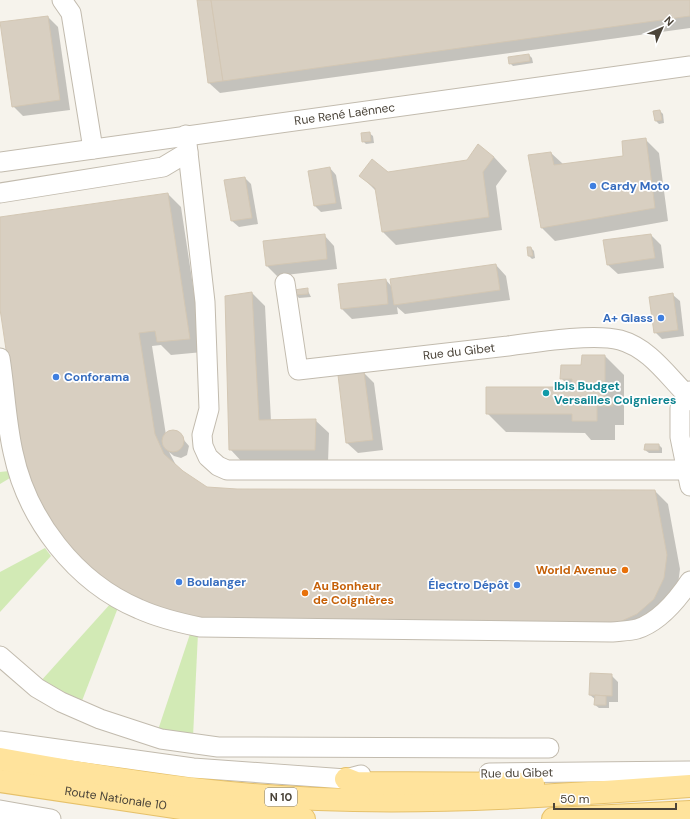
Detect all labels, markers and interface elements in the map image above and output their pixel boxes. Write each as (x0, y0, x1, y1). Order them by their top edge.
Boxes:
north arrow (642, 8, 682, 48)
text: N (661, 13, 677, 29)
street label: Rue René Laënnec (293, 99, 396, 129)
place label: Cardy Moto (601, 178, 670, 194)
marker: Cardy Moto (588, 181, 598, 191)
place label: A+ Glass (603, 310, 653, 326)
marker: A+ Glass (656, 313, 666, 323)
street label: Rue du Gibet (422, 340, 496, 364)
place label: Conforama (64, 369, 129, 385)
marker: Conforama (51, 372, 61, 382)
place label: Ibis Budget Versailles Coignieres (554, 378, 676, 408)
marker: Ibis Budget Versailles Coignieres (541, 388, 551, 398)
place label: World Avenue (536, 562, 617, 578)
marker: World Avenue (620, 565, 630, 575)
place label: Boulanger (187, 574, 246, 590)
marker: Boulanger (174, 577, 184, 587)
place label: Électro Dépôt (428, 577, 509, 593)
place label: Au Bonheur de Coignières (313, 578, 394, 608)
marker: Électro Dépôt (512, 580, 522, 590)
marker: Au Bonheur de Coignières (300, 588, 310, 598)
street label: Rue du Gibet (481, 764, 554, 782)
street label: Route Nationale 10 (64, 783, 168, 814)
scale bar (554, 785, 676, 811)
road number: N 10 (265, 788, 297, 806)
text: 50 m (560, 791, 589, 807)

